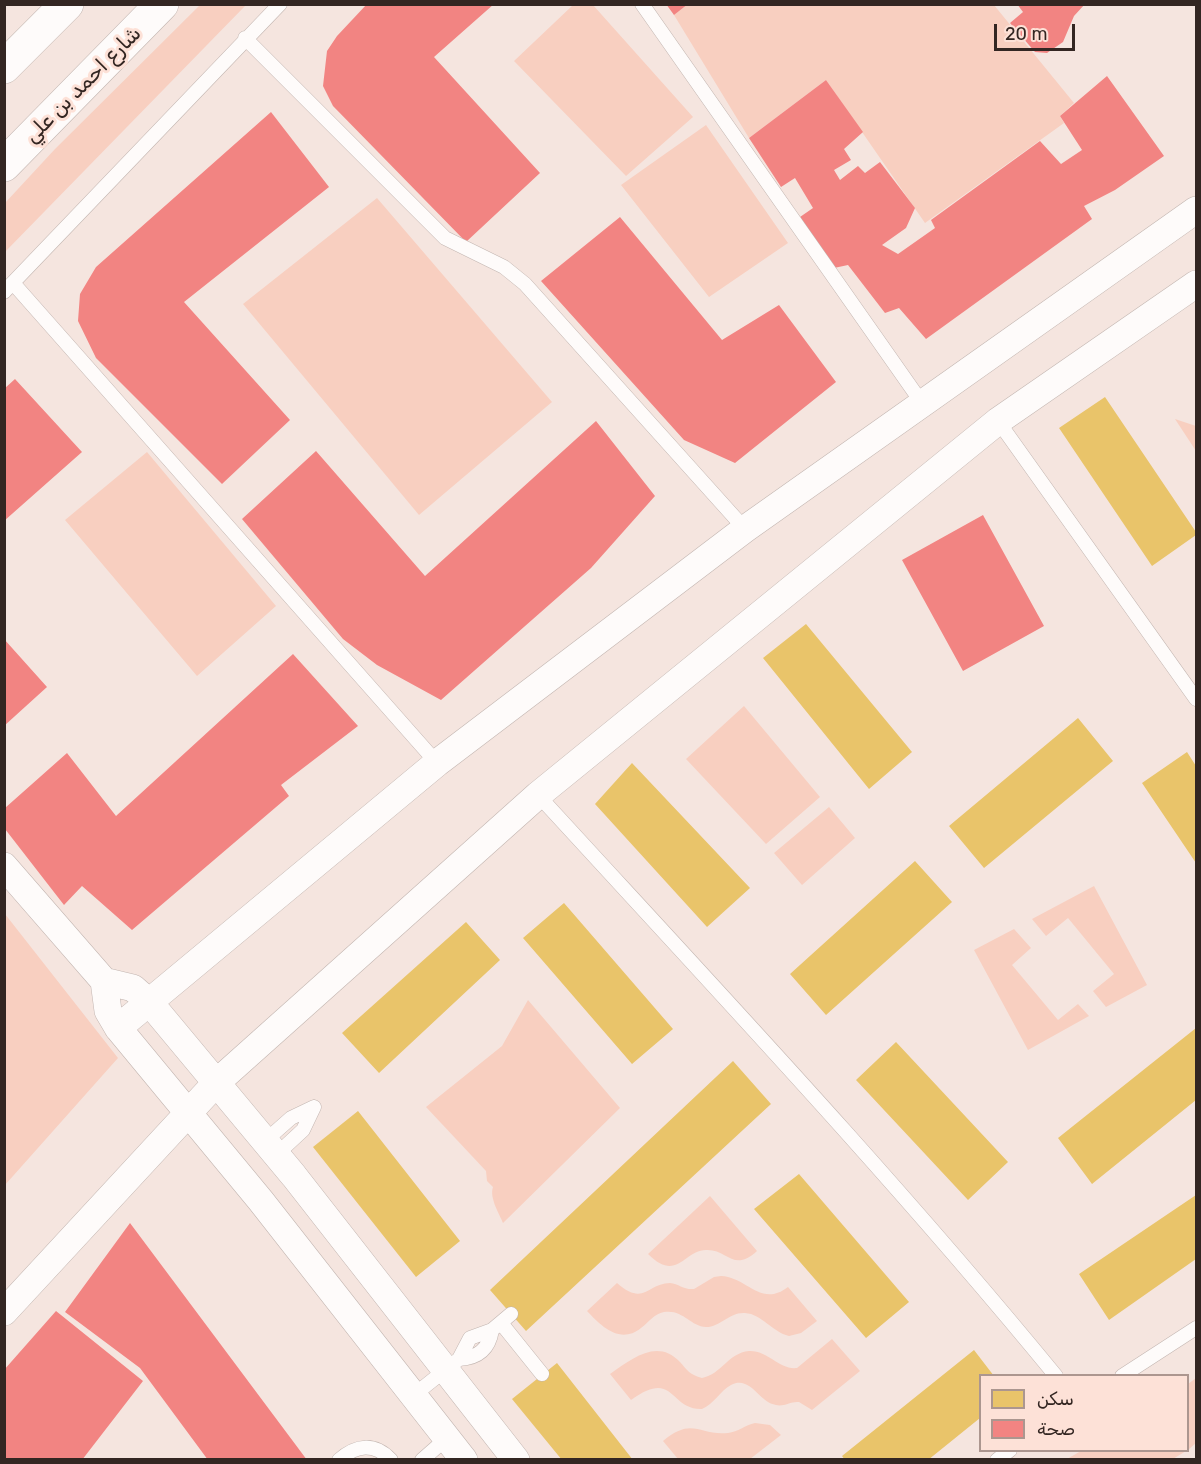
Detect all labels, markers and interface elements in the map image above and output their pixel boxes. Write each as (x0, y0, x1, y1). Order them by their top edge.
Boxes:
scale bar (997, 12, 1078, 50)
street label: شارع احمد بن علي (19, 21, 147, 149)
text: 20 m (1005, 23, 1047, 45)
legend (979, 1374, 1189, 1452)
text: سكن (1037, 1388, 1074, 1410)
text: صحة (1037, 1418, 1075, 1440)

